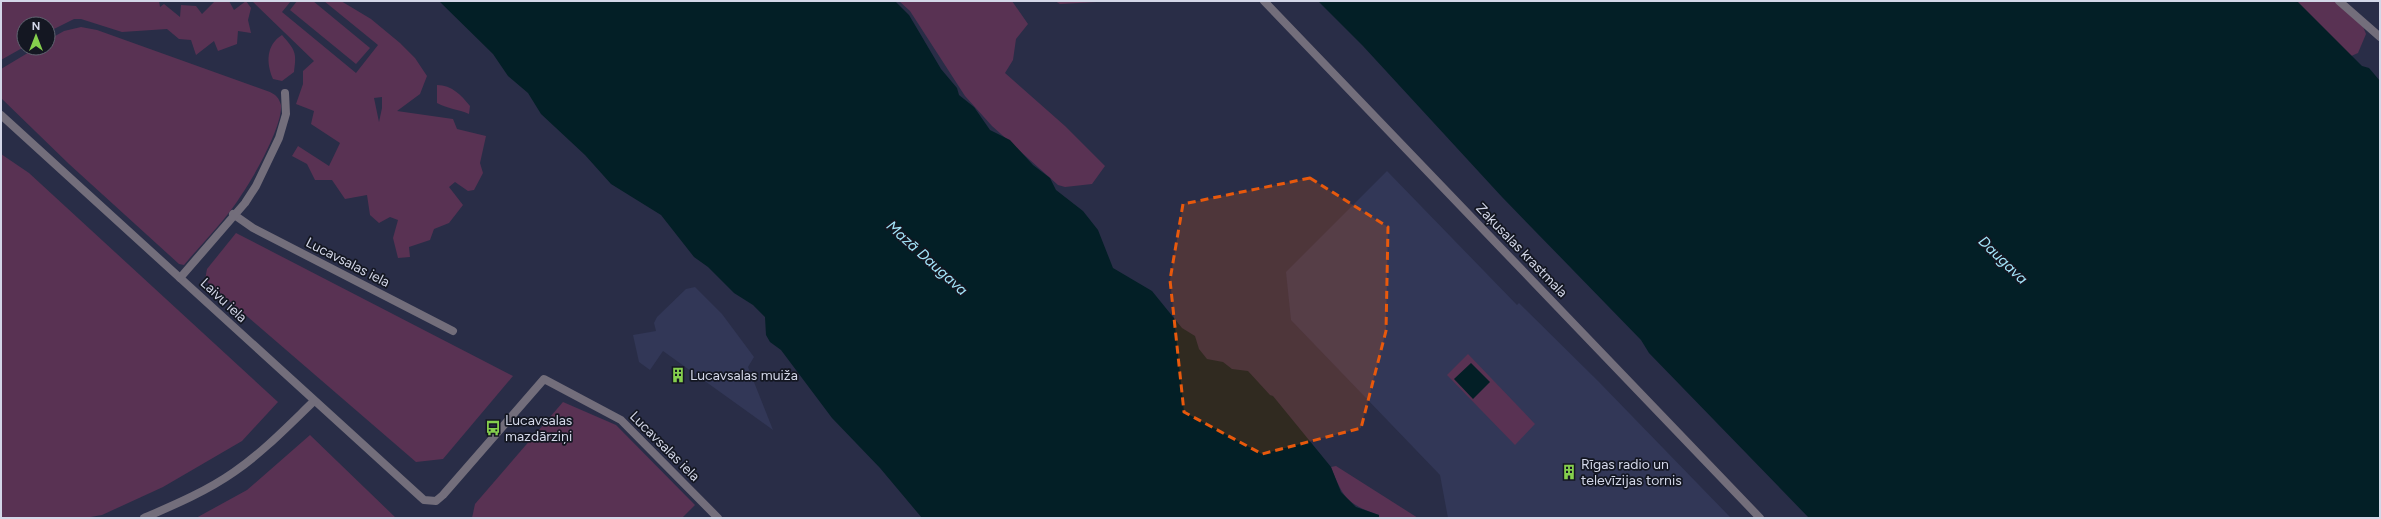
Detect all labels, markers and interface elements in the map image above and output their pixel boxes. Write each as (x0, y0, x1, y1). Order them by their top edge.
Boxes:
north arrow (16, 16, 56, 56)
text: N (32, 20, 40, 33)
street label: Zaķusalas krastmala (1472, 200, 1571, 301)
water label: Mazā Daugava (883, 217, 971, 299)
water label: Daugava (1975, 232, 2032, 288)
street label: Lucavsalas iela (303, 234, 393, 291)
street label: Laivu iela (197, 275, 250, 326)
building icon: Lucavsalas muiža (669, 366, 687, 384)
place label: Lucavsalas muiža (690, 367, 798, 384)
street label: Lucavsalas iela (626, 408, 703, 485)
place label: Lucavsalas mazdārziņi (505, 412, 572, 445)
bus stop icon: Lucavsalas mazdārziņi (484, 419, 502, 437)
place label: Rīgas radio un televīzijas tornis (1581, 456, 1682, 489)
building icon: Rīgas radio un televīzijas tornis (1560, 463, 1578, 481)

